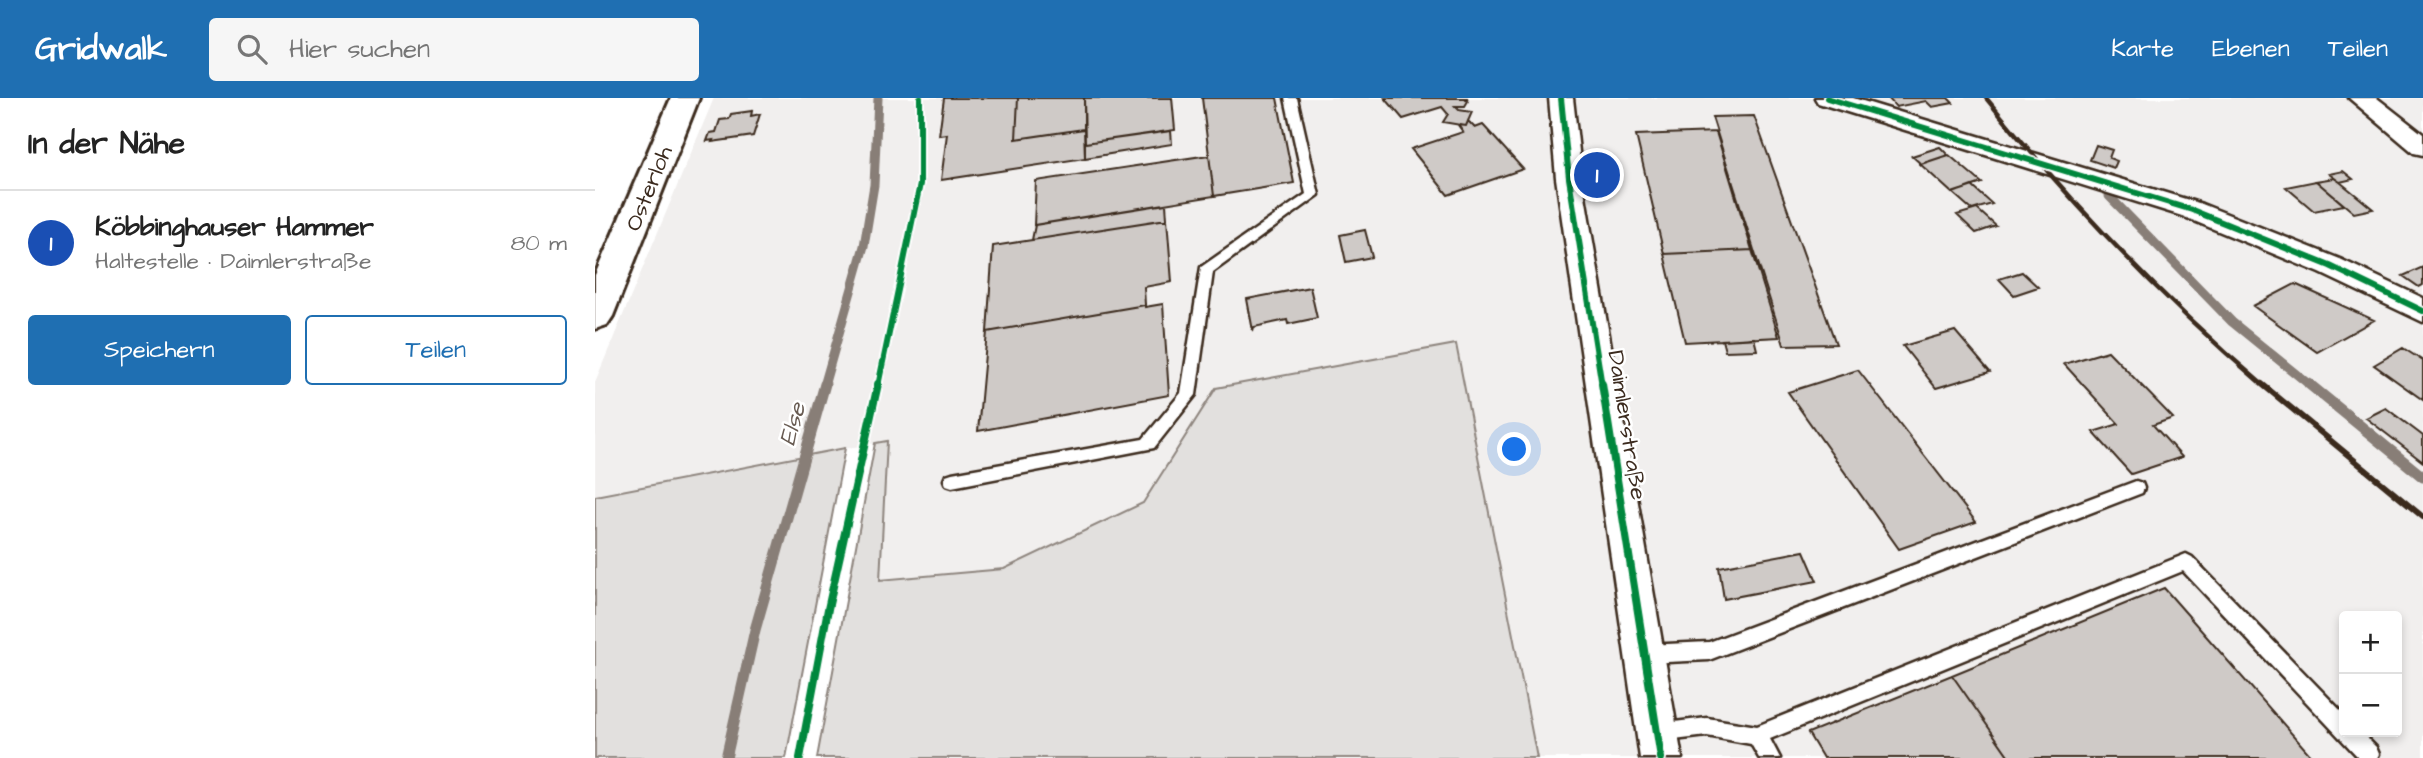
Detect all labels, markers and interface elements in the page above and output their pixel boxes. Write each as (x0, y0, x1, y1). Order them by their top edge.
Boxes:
search box (209, 18, 699, 81)
text: Gridwalk (35, 26, 167, 72)
icon: search (233, 30, 271, 68)
text: Hier suchen (289, 31, 430, 67)
text: Karte (2111, 32, 2174, 66)
text: Ebenen (2212, 32, 2290, 66)
text: Teilen (2328, 32, 2388, 66)
text: In der Nähe (28, 123, 185, 165)
street label: Osterloh (617, 140, 681, 236)
pin: 1 (1574, 149, 1620, 201)
text: Köbbinghauser Hammer (95, 209, 374, 245)
text: 1 (50, 227, 52, 259)
text: 80 m (510, 227, 567, 259)
text: Haltestelle · Daimlerstraße (95, 245, 371, 277)
button: Speichern (28, 315, 291, 385)
button: Teilen (305, 315, 567, 385)
street label: Daimlerstraße (1599, 348, 1655, 502)
water label: Else (771, 398, 816, 450)
your location (1497, 432, 1531, 466)
map controls (2339, 611, 2402, 737)
button: + (2339, 611, 2402, 674)
button: − (2339, 674, 2402, 737)

